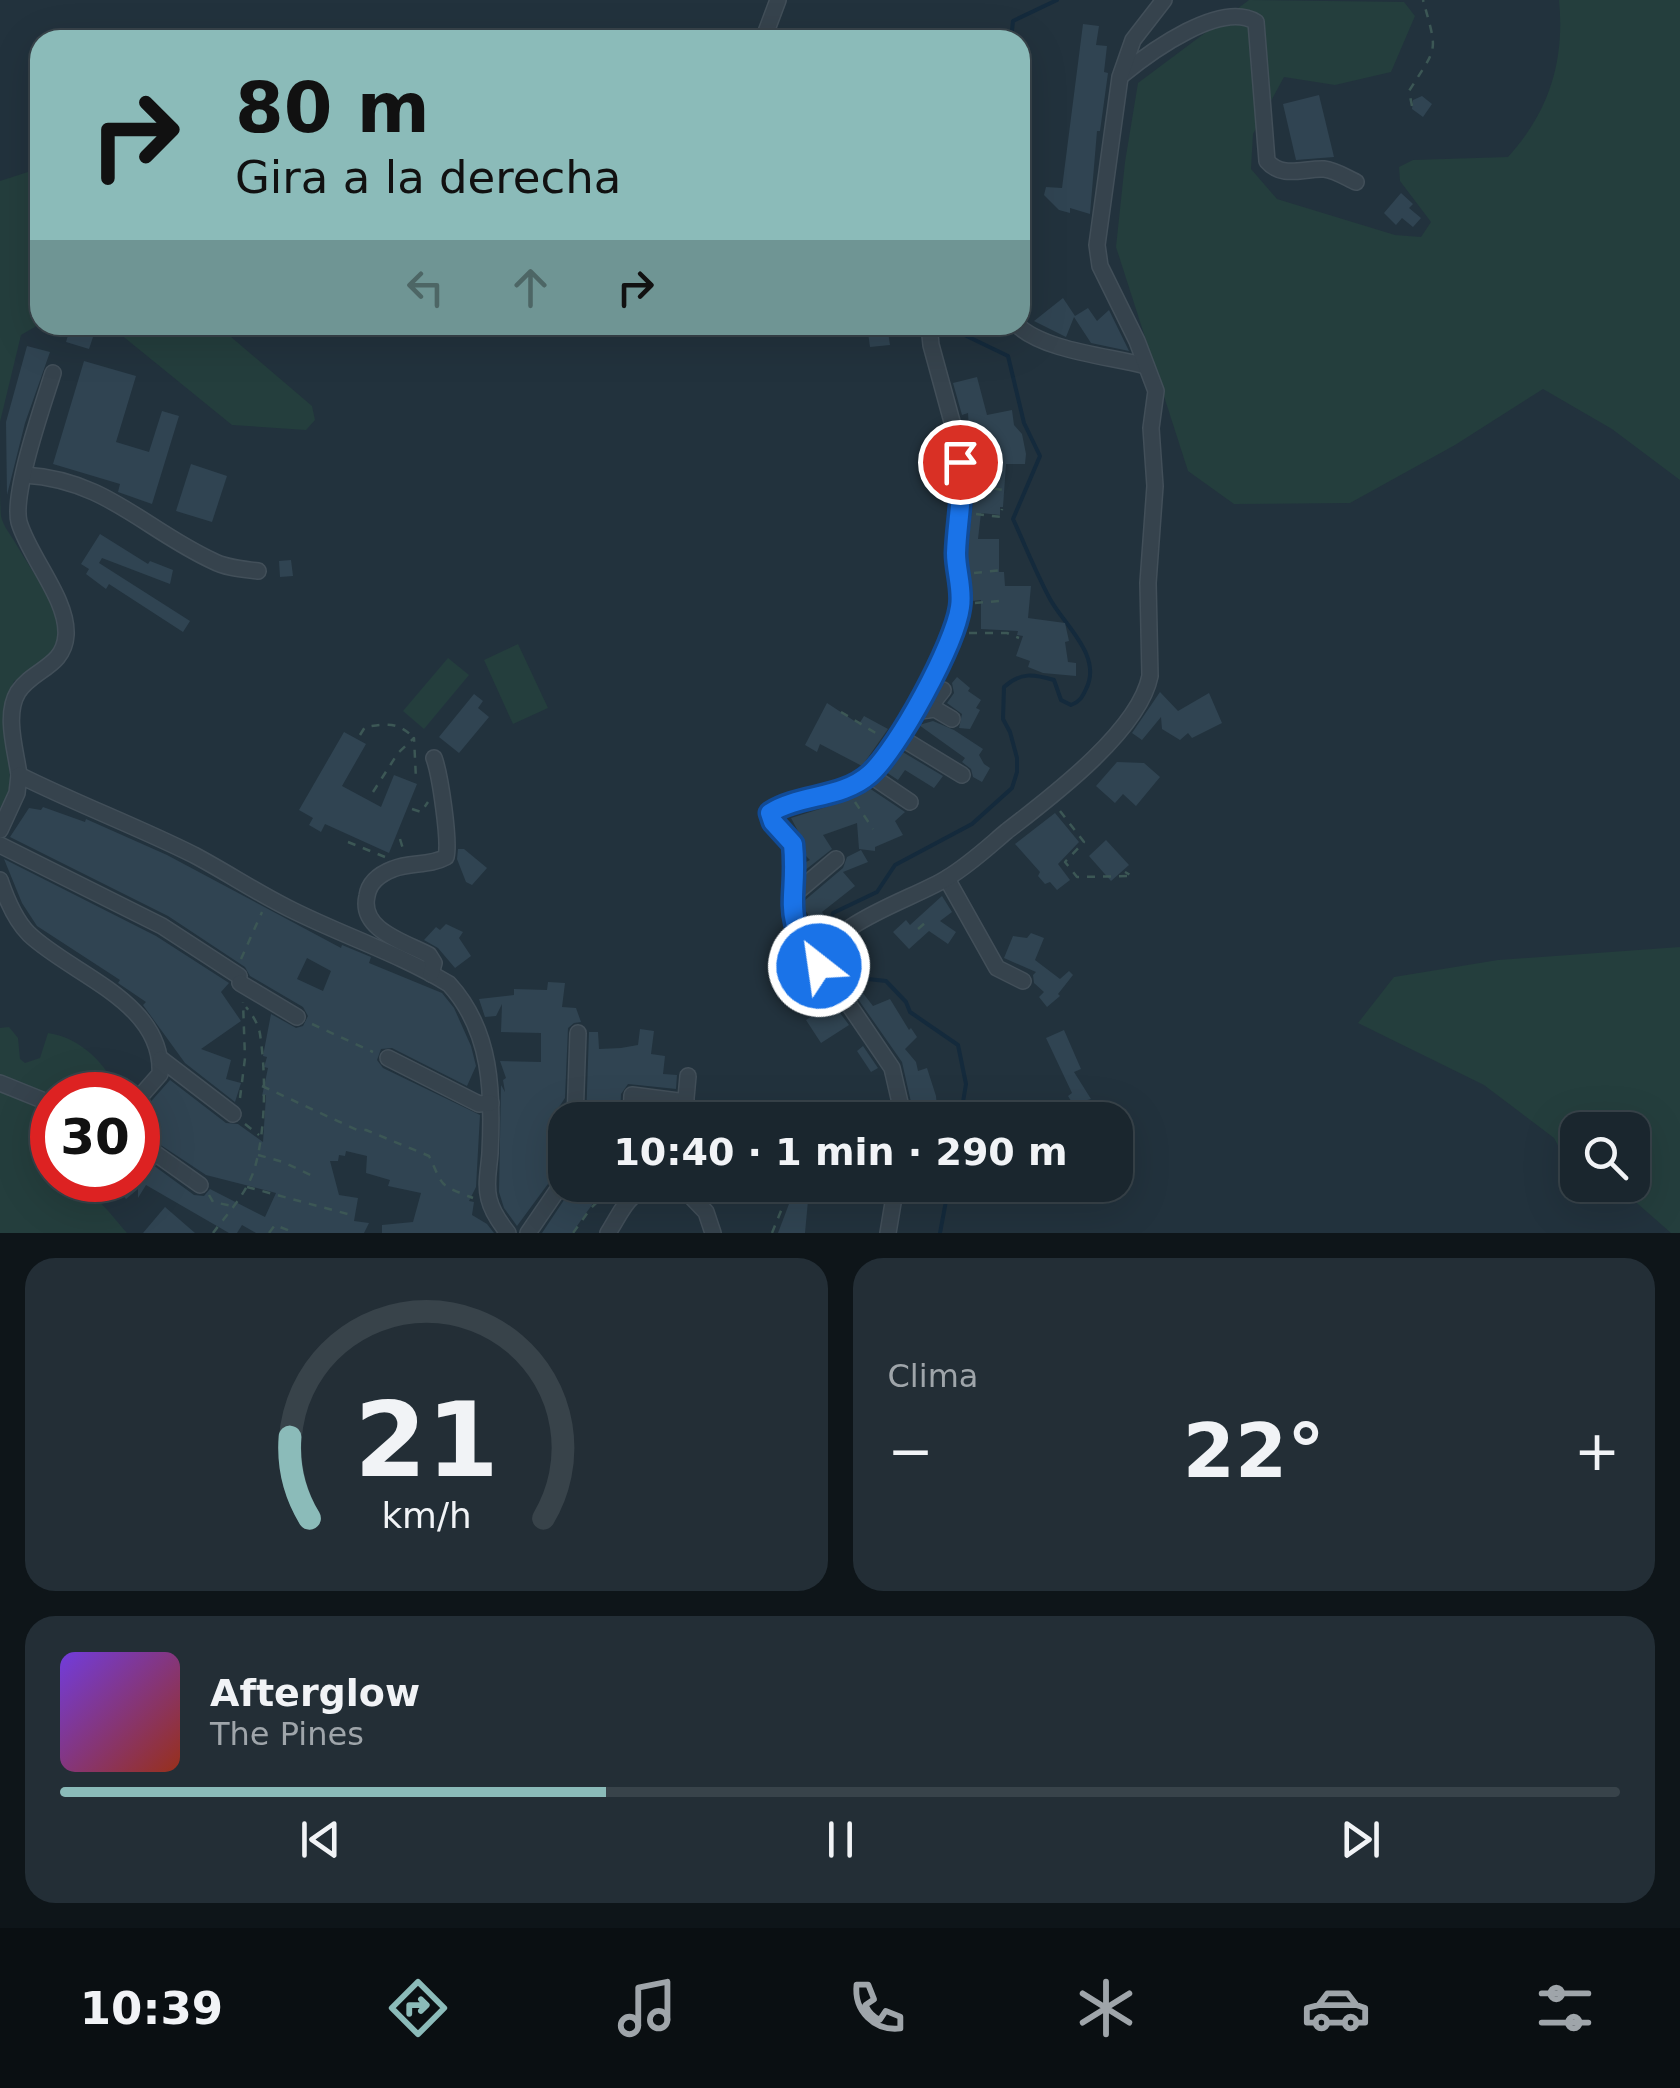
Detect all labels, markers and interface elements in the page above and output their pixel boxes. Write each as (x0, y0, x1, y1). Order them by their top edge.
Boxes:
text: 80 m (235, 67, 430, 149)
icon: right (70, 70, 200, 200)
text: Gira a la derecha (235, 151, 621, 204)
icon: left (398, 260, 453, 315)
icon: ahead (503, 260, 558, 315)
icon: right (608, 260, 663, 315)
pin (918, 420, 1003, 505)
icon: arrive (933, 435, 988, 490)
position arrow (767, 914, 871, 1018)
speed limit sign: 30 (30, 1072, 160, 1202)
map controls (1560, 1112, 1650, 1202)
button: search (1560, 1112, 1650, 1202)
text: 10:40 · 1 min · 290 m (613, 1130, 1068, 1174)
text: Clima (888, 1357, 978, 1395)
text: 21 (354, 1379, 499, 1501)
text: 22° (1183, 1407, 1325, 1495)
text: − (888, 1419, 934, 1483)
text: + (1574, 1419, 1620, 1483)
text: km/h (381, 1495, 471, 1536)
text: Afterglow (210, 1671, 420, 1715)
text: The Pines (210, 1715, 364, 1753)
icon: previous (293, 1812, 348, 1867)
icon: pause (813, 1812, 868, 1867)
icon: next (1333, 1812, 1388, 1867)
icon: directions (383, 1973, 453, 2043)
icon: music (612, 1973, 682, 2043)
icon: phone (842, 1973, 912, 2043)
icon: climate (1071, 1973, 1141, 2043)
icon: car (1301, 1973, 1371, 2043)
icon: filters (1530, 1973, 1600, 2043)
text: 10:39 (80, 1982, 223, 2035)

